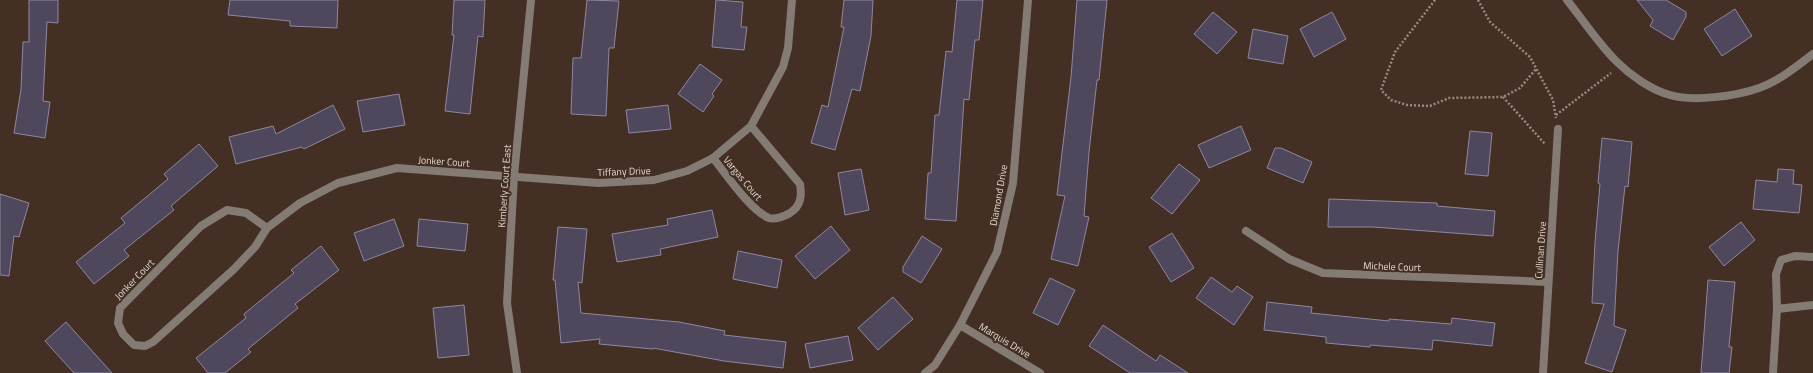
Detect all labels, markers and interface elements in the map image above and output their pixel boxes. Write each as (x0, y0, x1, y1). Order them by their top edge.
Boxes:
street label: Kimberly Court East (494, 144, 515, 228)
street label: Jonker Court (418, 152, 471, 171)
street label: Vargas Court (720, 153, 766, 204)
street label: Tiffany Drive (597, 163, 651, 180)
street label: Diamond Drive (986, 163, 1011, 227)
street label: Cullinan Drive (1531, 221, 1550, 279)
street label: Jonker Court (111, 255, 158, 303)
street label: Michele Court (1363, 258, 1422, 275)
street label: Marquis Drive (976, 319, 1034, 362)

